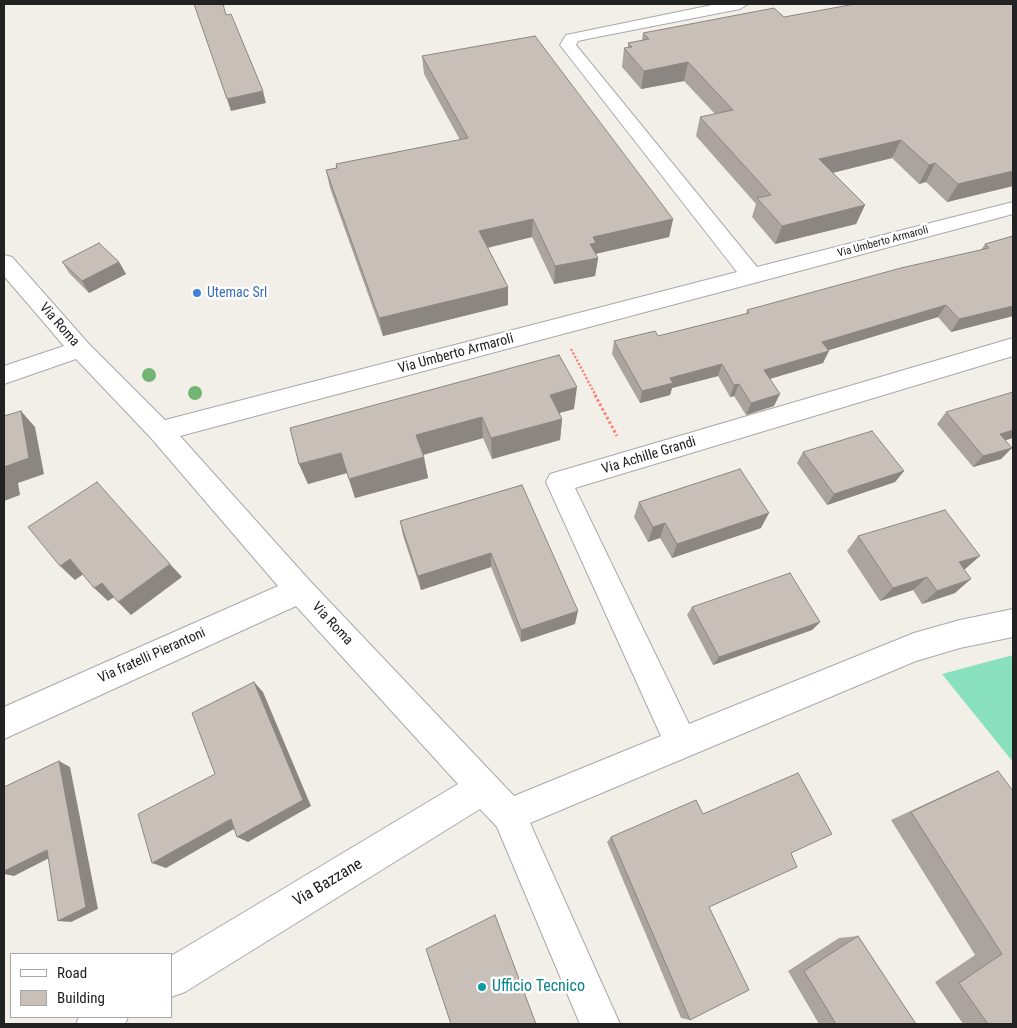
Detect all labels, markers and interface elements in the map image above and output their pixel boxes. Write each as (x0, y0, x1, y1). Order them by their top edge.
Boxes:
street label: Via Umberto Armaroli (836, 224, 930, 260)
place label: Utemac Srl (207, 285, 267, 301)
marker: Utemac Srl (191, 287, 203, 299)
street label: Via Roma (35, 300, 83, 350)
street label: Via Umberto Armaroli (396, 331, 516, 377)
street label: Via Achille Grandi (600, 434, 698, 478)
street label: Via Roma (308, 599, 356, 649)
street label: Via fratelli Pierantoni (96, 625, 208, 687)
street label: Via Bazzane (290, 855, 366, 911)
legend (10, 953, 172, 1018)
text: Road (57, 964, 87, 982)
place label: Ufficio Tecnico (492, 977, 585, 997)
marker: Ufficio Tecnico (476, 981, 488, 993)
text: Building (57, 989, 105, 1007)

